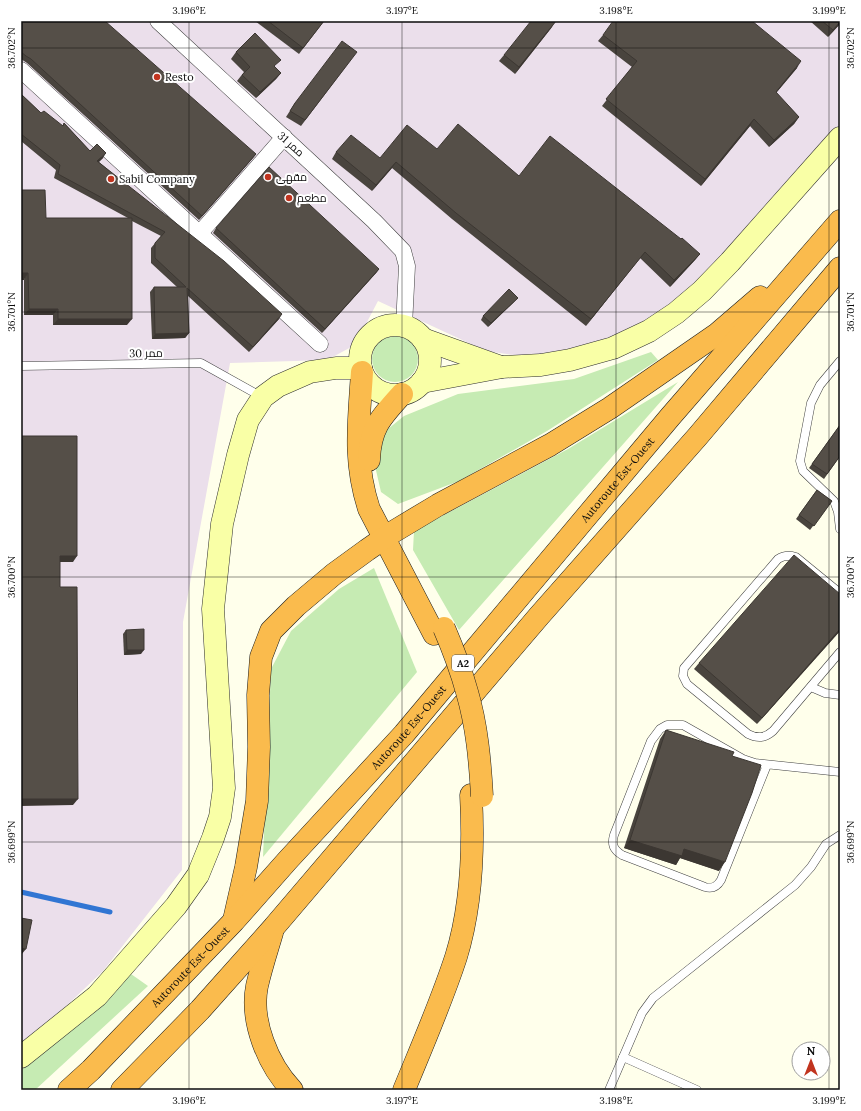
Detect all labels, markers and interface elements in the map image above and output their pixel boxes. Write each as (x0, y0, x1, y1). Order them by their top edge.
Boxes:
text: 3.196°E (172, 4, 206, 17)
text: 3.197°E (386, 4, 418, 17)
text: 3.198°E (599, 4, 633, 17)
text: 3.199°E (812, 4, 846, 17)
text: 36.702°N (5, 27, 18, 69)
text: 36.702°N (844, 27, 857, 69)
place label: Resto (165, 70, 194, 84)
marker: Resto (152, 72, 162, 82)
street label: ممر 31 (275, 128, 307, 160)
place label: مقهى (276, 170, 307, 184)
place label: Sabil Company (119, 172, 195, 186)
marker: مقهى (263, 172, 273, 182)
marker: Sabil Company (106, 174, 116, 184)
place label: مطعم (297, 191, 327, 206)
marker: مطعم (284, 193, 294, 203)
text: 36.701°N (5, 292, 18, 332)
text: 36.701°N (844, 292, 857, 332)
street label: ممر 30 (129, 346, 163, 360)
street label: Autoroute Est-Ouest (577, 434, 658, 526)
text: 36.700°N (5, 556, 18, 598)
text: 36.700°N (844, 556, 857, 598)
road number: A2 (452, 655, 474, 671)
street label: Autoroute Est-Ouest (367, 682, 449, 773)
text: 36.699°N (5, 820, 18, 863)
text: 36.699°N (844, 820, 857, 863)
street label: Autoroute Est-Ouest (147, 923, 233, 1011)
north arrow (791, 1041, 831, 1081)
text: N (807, 1044, 816, 1058)
text: 3.196°E (172, 1094, 206, 1107)
text: 3.197°E (386, 1094, 418, 1107)
text: 3.198°E (599, 1094, 633, 1107)
text: 3.199°E (812, 1094, 846, 1107)

